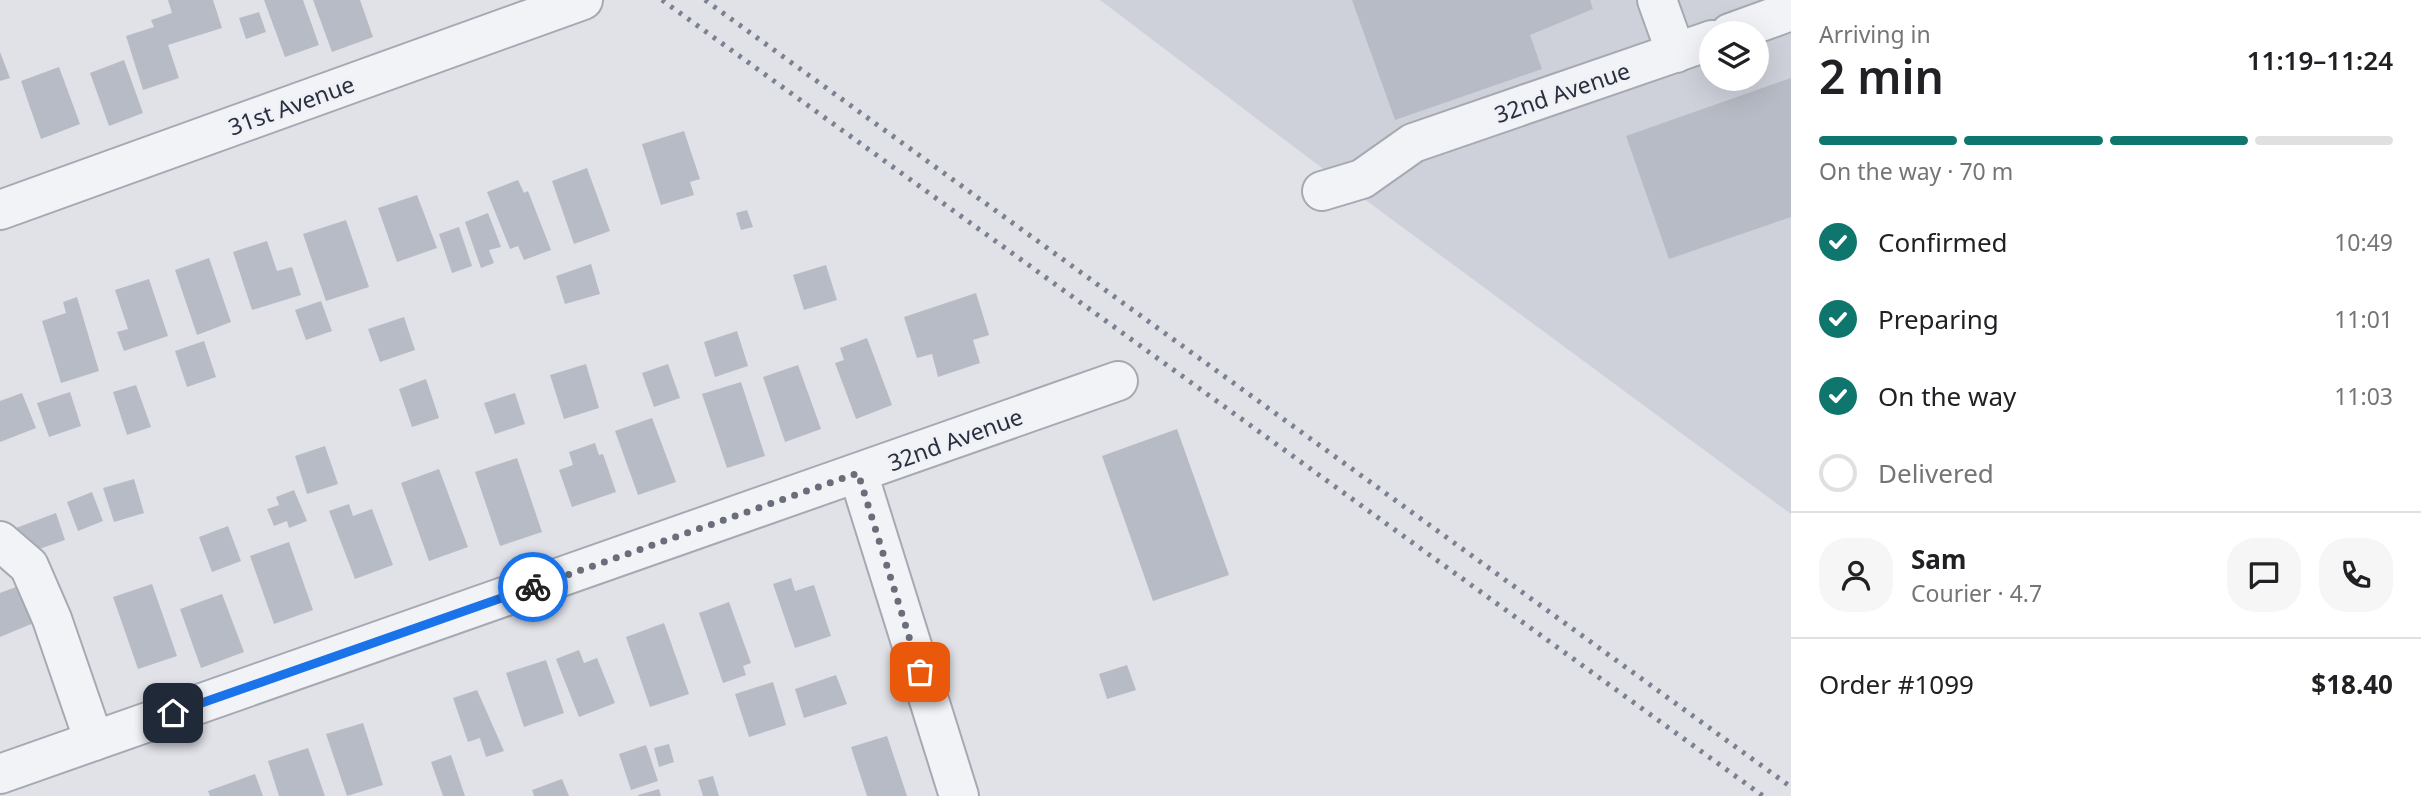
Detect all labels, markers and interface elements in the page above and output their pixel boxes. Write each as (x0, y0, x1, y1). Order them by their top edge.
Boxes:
text: Arriving in (1819, 18, 1931, 50)
map controls (1699, 21, 1769, 91)
button: layers (1699, 21, 1769, 91)
text: 11:19–11:24 (2247, 42, 2393, 78)
text: 2 min (1819, 45, 1944, 107)
street label: 32nd Avenue (1490, 54, 1634, 130)
street label: 31st Avenue (223, 67, 359, 143)
text: On the way · 70 m (1819, 155, 2013, 187)
icon: check (1819, 223, 1857, 261)
text: Confirmed (1878, 224, 2008, 260)
text: 10:49 (2334, 226, 2393, 258)
icon: check (1819, 300, 1857, 338)
text: Preparing (1878, 301, 1999, 337)
text: 11:01 (2334, 303, 2393, 335)
icon: check (1819, 377, 1857, 415)
text: On the way (1878, 378, 2016, 414)
text: 11:03 (2334, 380, 2393, 412)
street label: 32nd Avenue (883, 400, 1027, 478)
text: Delivered (1878, 455, 1994, 491)
button: person (1819, 538, 1893, 612)
button: chat (2227, 538, 2301, 612)
button: phone (2319, 538, 2393, 612)
text: Sam (1911, 541, 1966, 577)
courier (498, 552, 568, 622)
icon: bike (514, 568, 552, 606)
text: Courier · 4.7 (1911, 577, 2042, 609)
pin (890, 642, 950, 702)
icon: bag (901, 653, 939, 691)
text: Order #1099 (1819, 666, 1974, 702)
text: $18.40 (2311, 666, 2393, 702)
pin (143, 683, 203, 743)
icon: home (154, 694, 192, 732)

